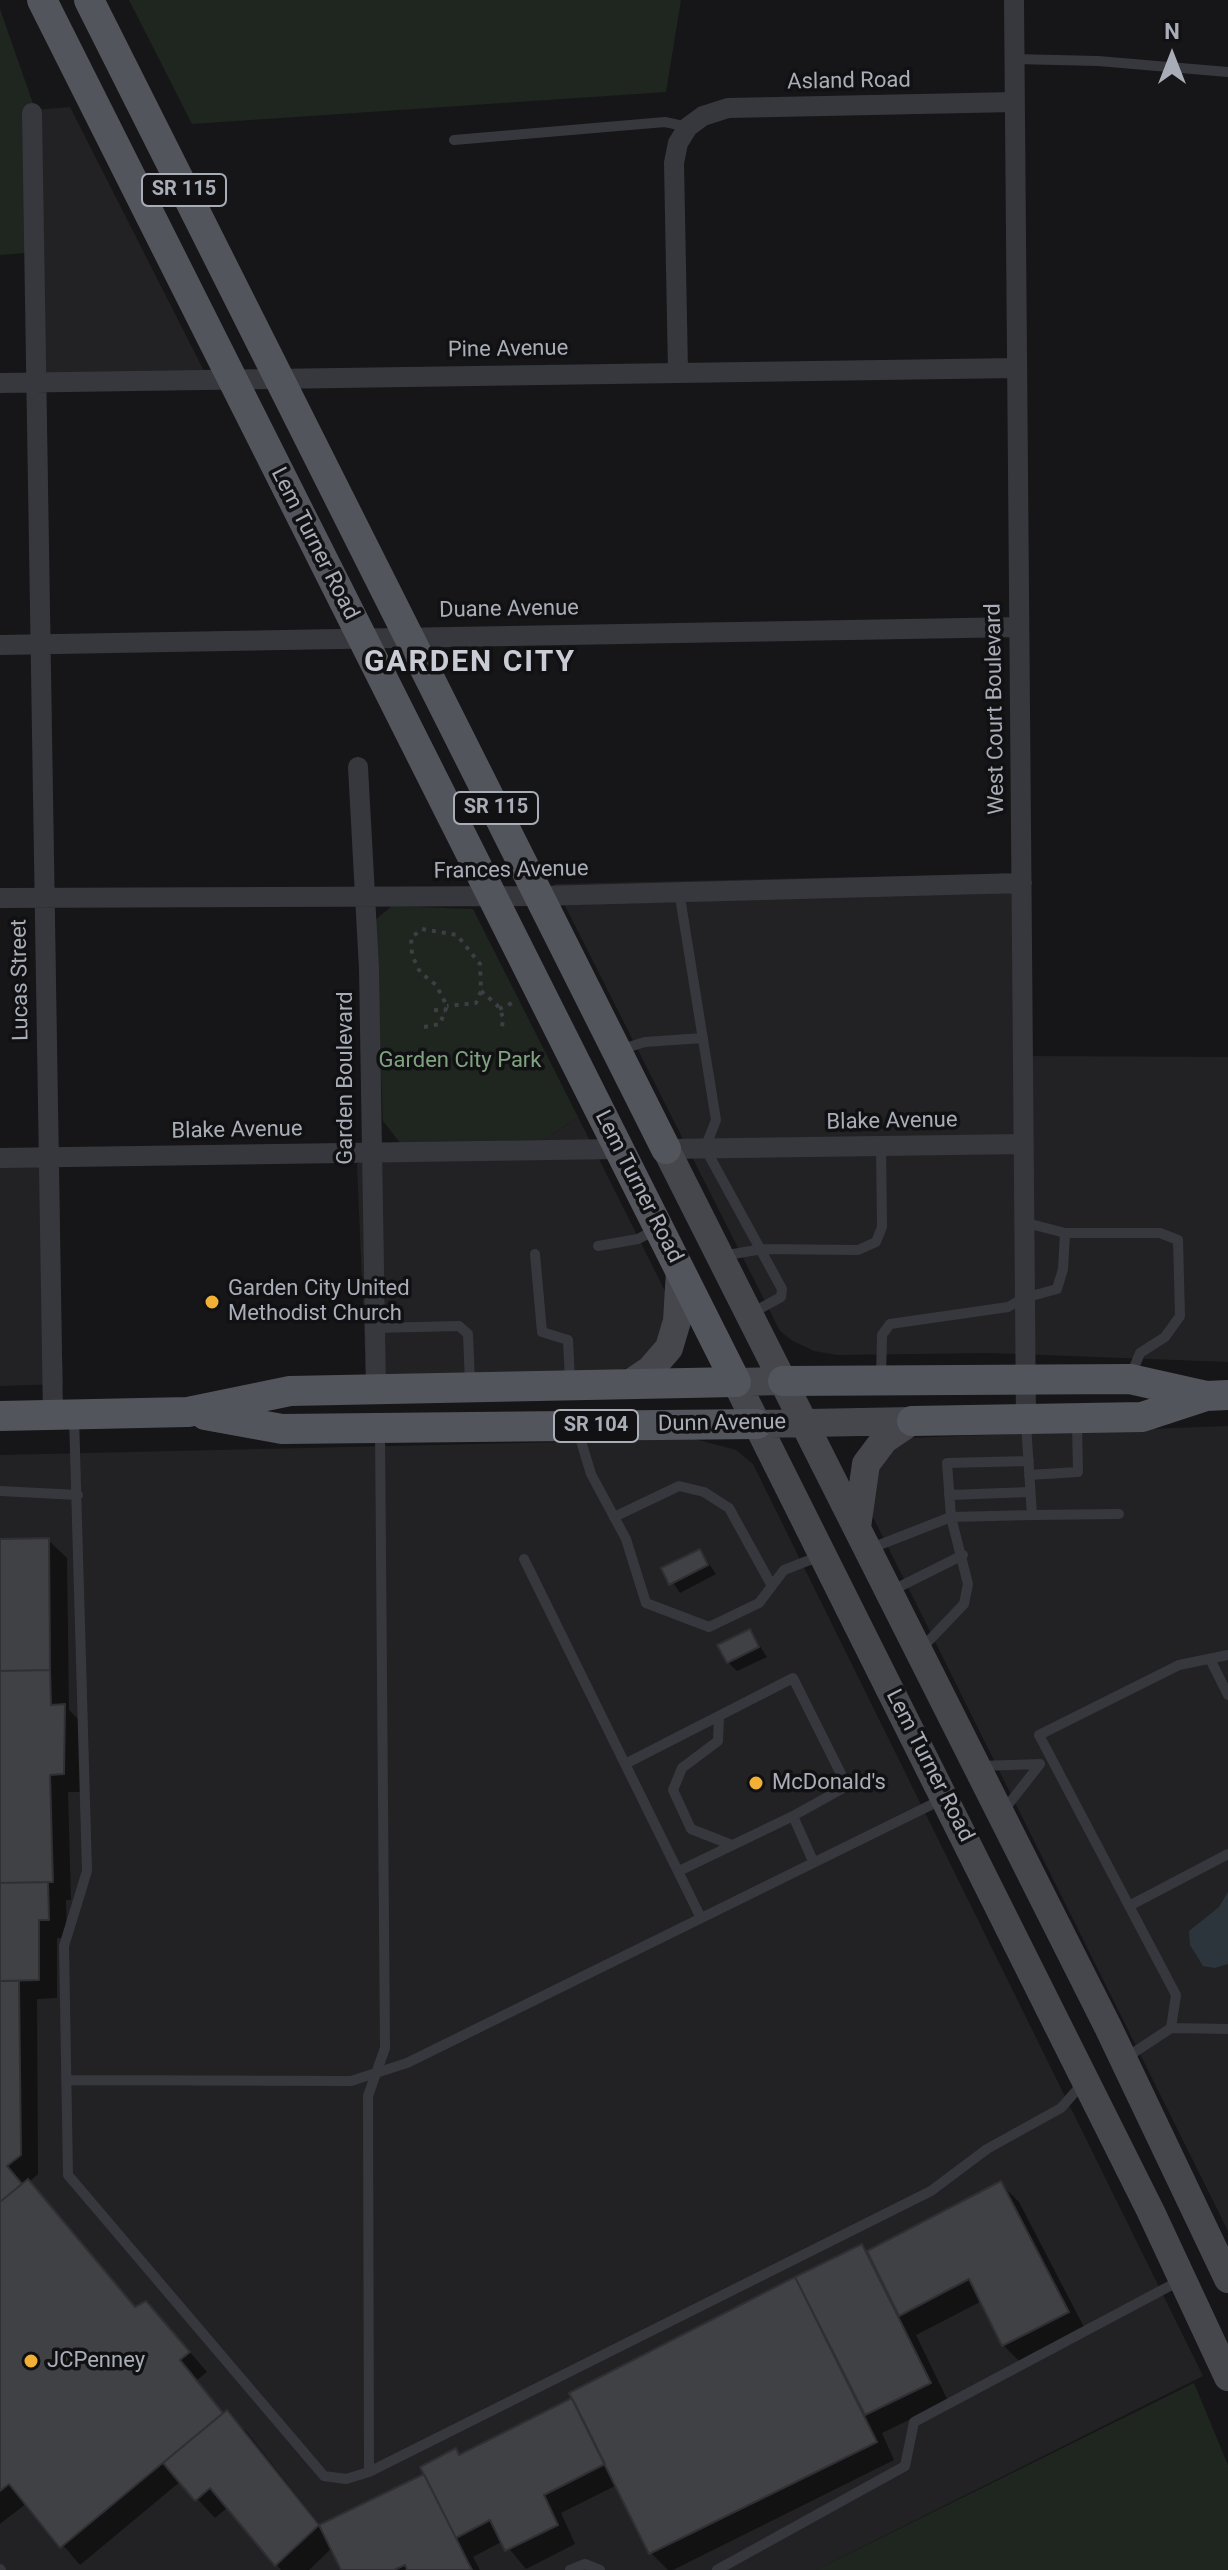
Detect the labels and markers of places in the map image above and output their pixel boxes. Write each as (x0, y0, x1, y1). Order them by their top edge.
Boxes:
place label: Garden City United Methodist Church (228, 1276, 410, 1328)
marker: Garden City United Methodist Church (203, 1293, 221, 1311)
place label: McDonald's (772, 1770, 886, 1796)
marker: McDonald's (747, 1774, 765, 1792)
place label: JCPenney (47, 2348, 145, 2374)
marker: JCPenney (22, 2352, 40, 2370)

